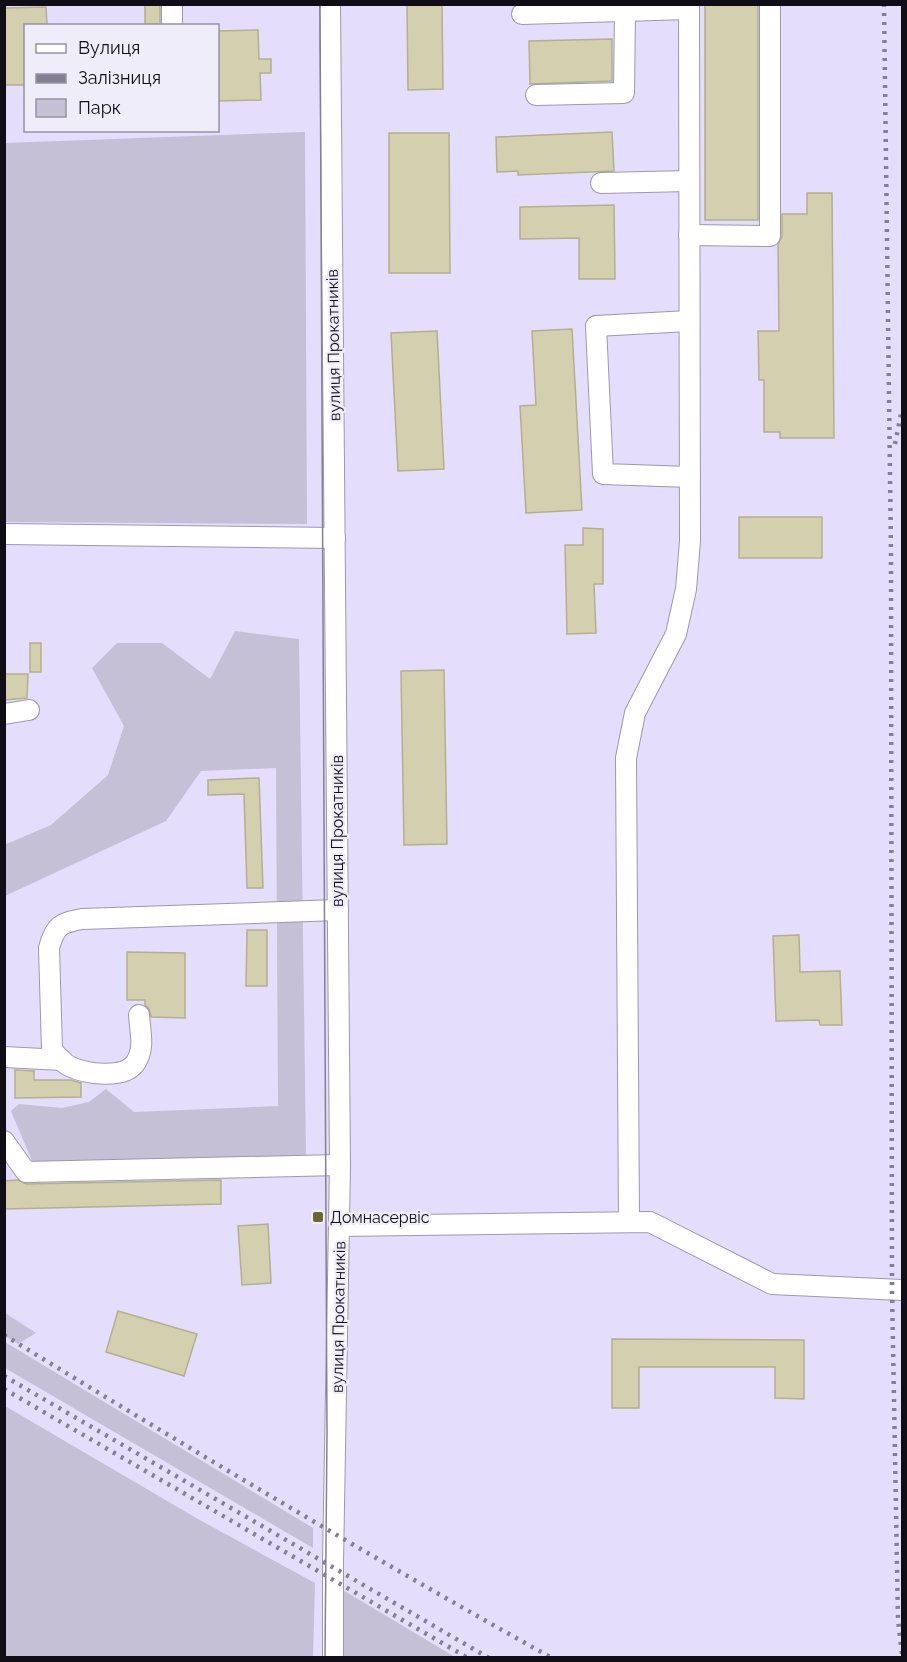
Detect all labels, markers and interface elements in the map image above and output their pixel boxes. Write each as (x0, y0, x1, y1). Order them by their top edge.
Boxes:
legend (24, 24, 219, 132)
text: Вулиця (78, 37, 140, 58)
text: Залізниця (78, 67, 161, 88)
text: Парк (78, 97, 121, 118)
street label: вулиця Прокатників (323, 269, 344, 421)
street label: вулиця Прокатників (328, 755, 347, 907)
place label: Домнасервіс (330, 1208, 430, 1227)
marker: Домнасервіс (311, 1210, 325, 1224)
street label: вулиця Прокатників (328, 1241, 349, 1393)

